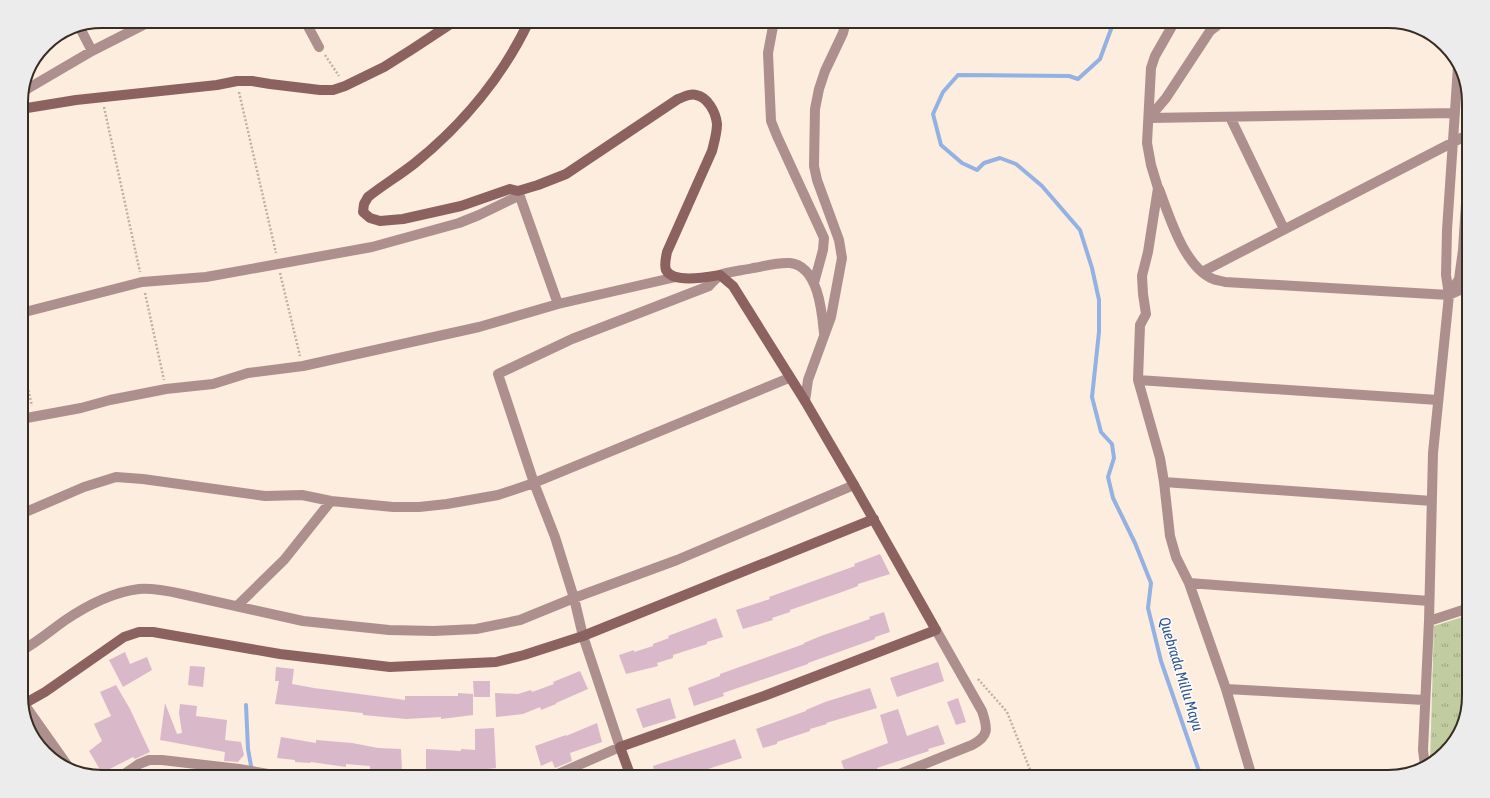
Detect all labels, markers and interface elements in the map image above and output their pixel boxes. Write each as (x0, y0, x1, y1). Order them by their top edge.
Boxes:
water label: Quebrada Millu Mayu (1156, 615, 1207, 733)

